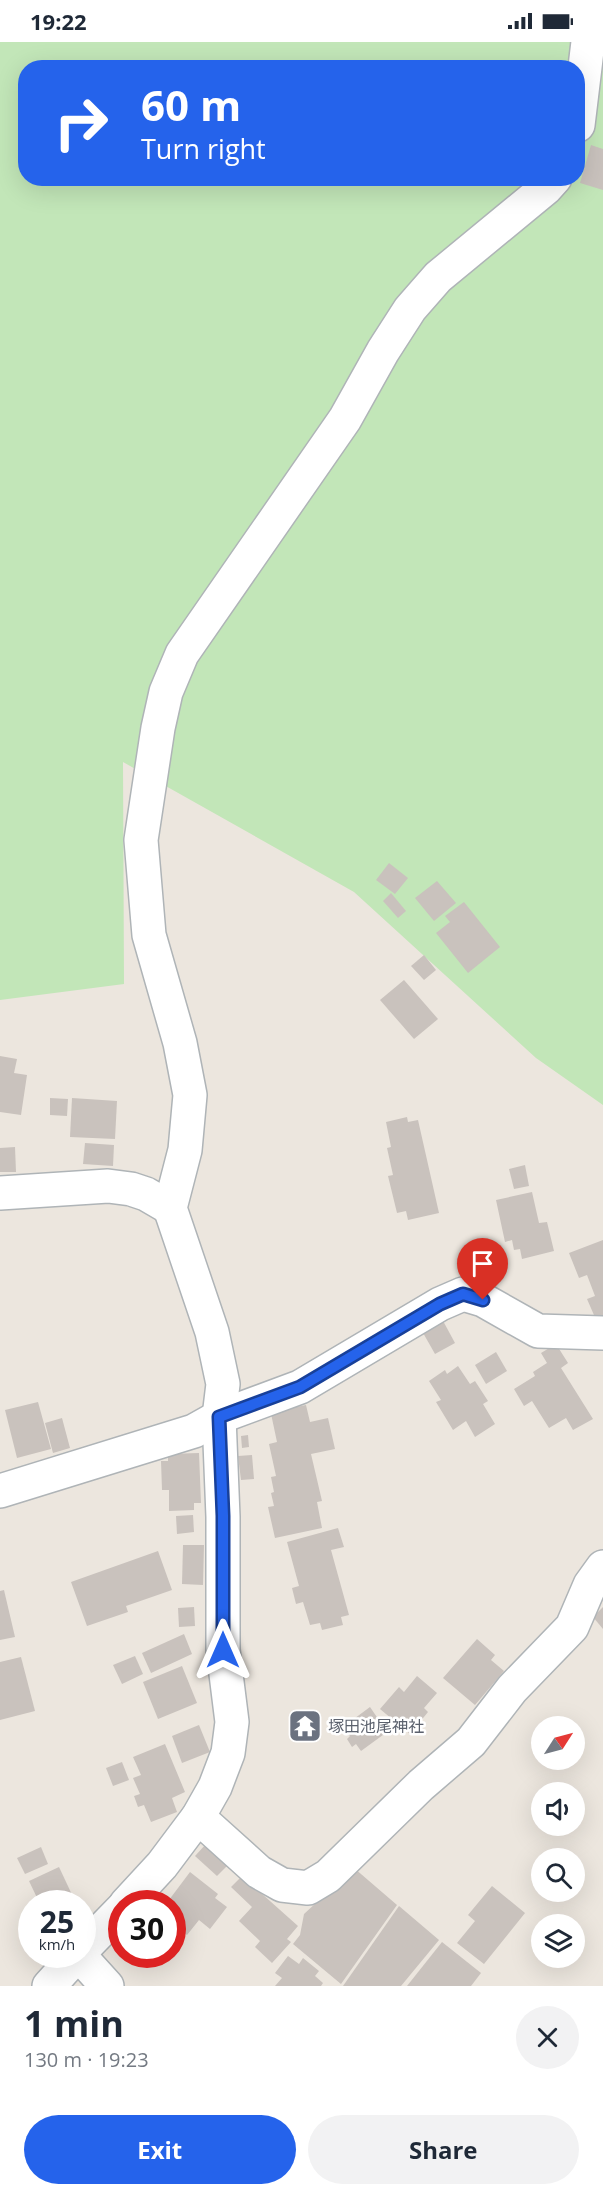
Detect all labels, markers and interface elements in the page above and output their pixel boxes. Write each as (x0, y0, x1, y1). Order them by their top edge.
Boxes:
text: 19:22 (30, 6, 87, 36)
text: 60 m (141, 76, 241, 133)
icon: right (42, 84, 120, 162)
text: Turn right (141, 130, 266, 167)
pin (457, 1238, 508, 1300)
icon: arrive (466, 1247, 499, 1280)
position arrow (191, 1618, 255, 1682)
temple icon: 塚田池尾神社 (287, 1708, 323, 1744)
place label: 塚田池尾神社 (328, 1715, 424, 1737)
north arrow (531, 1716, 585, 1770)
map controls (531, 1716, 585, 1968)
button: sound (531, 1782, 585, 1836)
button: search (531, 1848, 585, 1902)
speed limit sign: 30 (108, 1890, 186, 1968)
text: 25 (40, 1901, 74, 1942)
button: layers (531, 1914, 585, 1968)
text: km/h (39, 1934, 75, 1954)
text: 1 min (24, 1999, 124, 2048)
button: close (516, 2006, 579, 2069)
text: 130 m · 19:23 (24, 2046, 149, 2073)
button: Exit (24, 2115, 296, 2184)
button: Share (308, 2115, 579, 2184)

